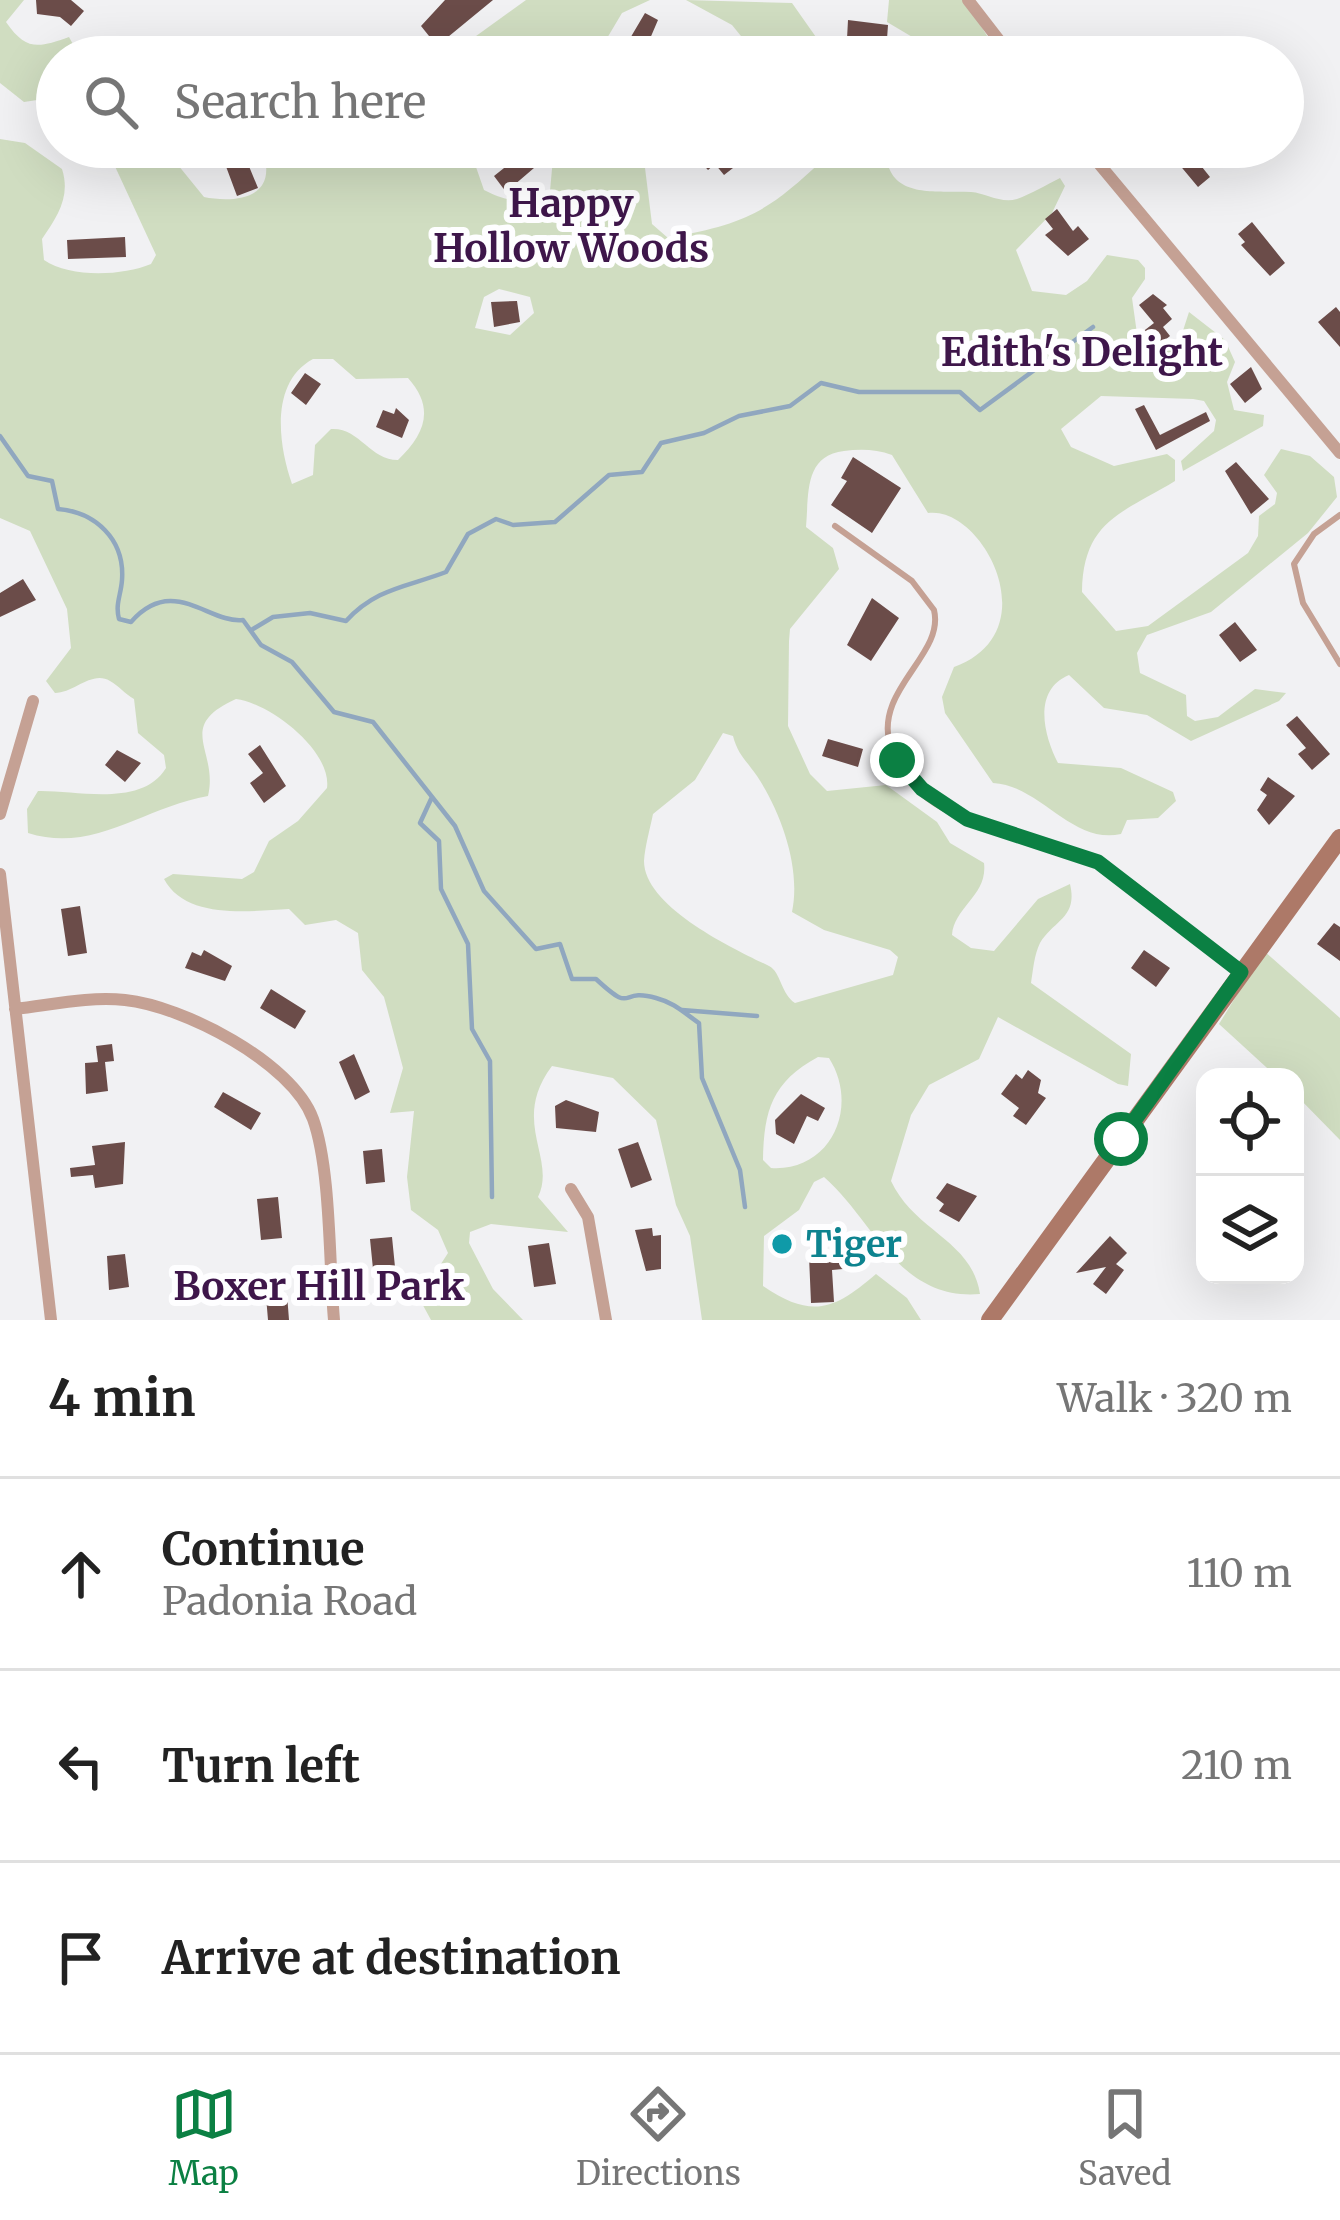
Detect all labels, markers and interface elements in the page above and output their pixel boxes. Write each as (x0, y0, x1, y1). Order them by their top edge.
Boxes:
search box (36, 36, 1304, 168)
icon: search (78, 69, 144, 135)
text: Search here (174, 74, 426, 130)
district label: Happy Hollow Woods (433, 179, 709, 273)
district label: Edith's Delight (941, 328, 1223, 377)
route end (870, 733, 924, 787)
map controls (1196, 1068, 1304, 1284)
button: locate (1196, 1068, 1304, 1176)
route start (1094, 1112, 1148, 1166)
button: layers (1196, 1176, 1304, 1284)
place label: Tiger (806, 1222, 902, 1267)
marker: Tiger (769, 1231, 795, 1257)
district label: Boxer Hill Park (173, 1262, 466, 1311)
text: 4 min (48, 1366, 196, 1430)
text: Walk · 320 m (1057, 1374, 1292, 1423)
text: Continue (162, 1521, 364, 1577)
icon: ahead (48, 1541, 114, 1607)
text: 110 m (1187, 1549, 1292, 1598)
text: Padonia Road (162, 1577, 417, 1626)
icon: left (48, 1733, 114, 1799)
text: Turn left (162, 1738, 360, 1794)
text: 210 m (1181, 1741, 1292, 1790)
icon: arrive (48, 1925, 114, 1991)
text: Arrive at destination (162, 1930, 620, 1986)
tab: Map (169, 2081, 239, 2194)
tab: Directions (576, 2081, 741, 2194)
tab: Saved (1078, 2081, 1171, 2194)

